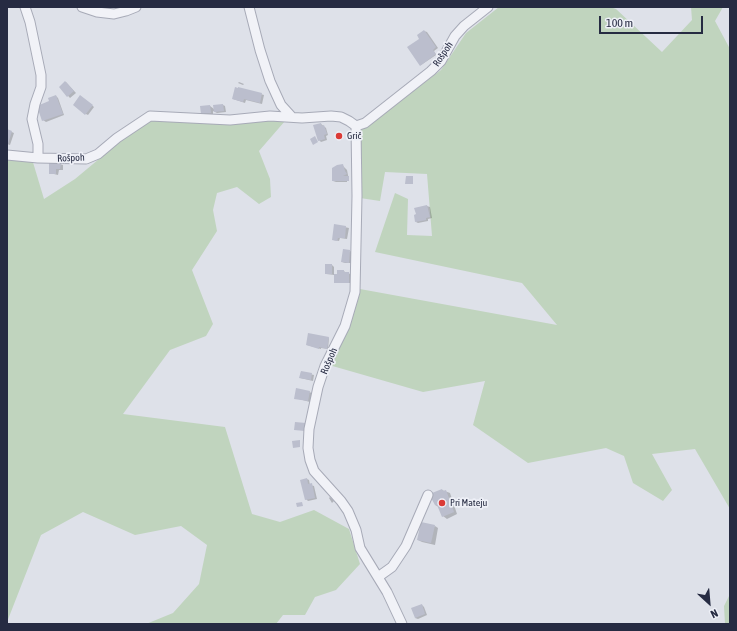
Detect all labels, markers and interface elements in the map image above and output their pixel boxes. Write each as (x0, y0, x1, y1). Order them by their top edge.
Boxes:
scale bar (601, 8, 705, 34)
text: 100 m (606, 16, 633, 30)
street label: Rošpoh (430, 39, 456, 69)
place label: Grič (347, 130, 361, 142)
marker: Grič (334, 131, 344, 141)
street label: Rošpoh (57, 152, 85, 164)
street label: Rošpoh (318, 346, 340, 376)
place label: Pri Mateju (450, 497, 487, 509)
marker: Pri Mateju (437, 498, 447, 508)
north arrow (689, 583, 729, 623)
text: N (709, 607, 720, 621)

